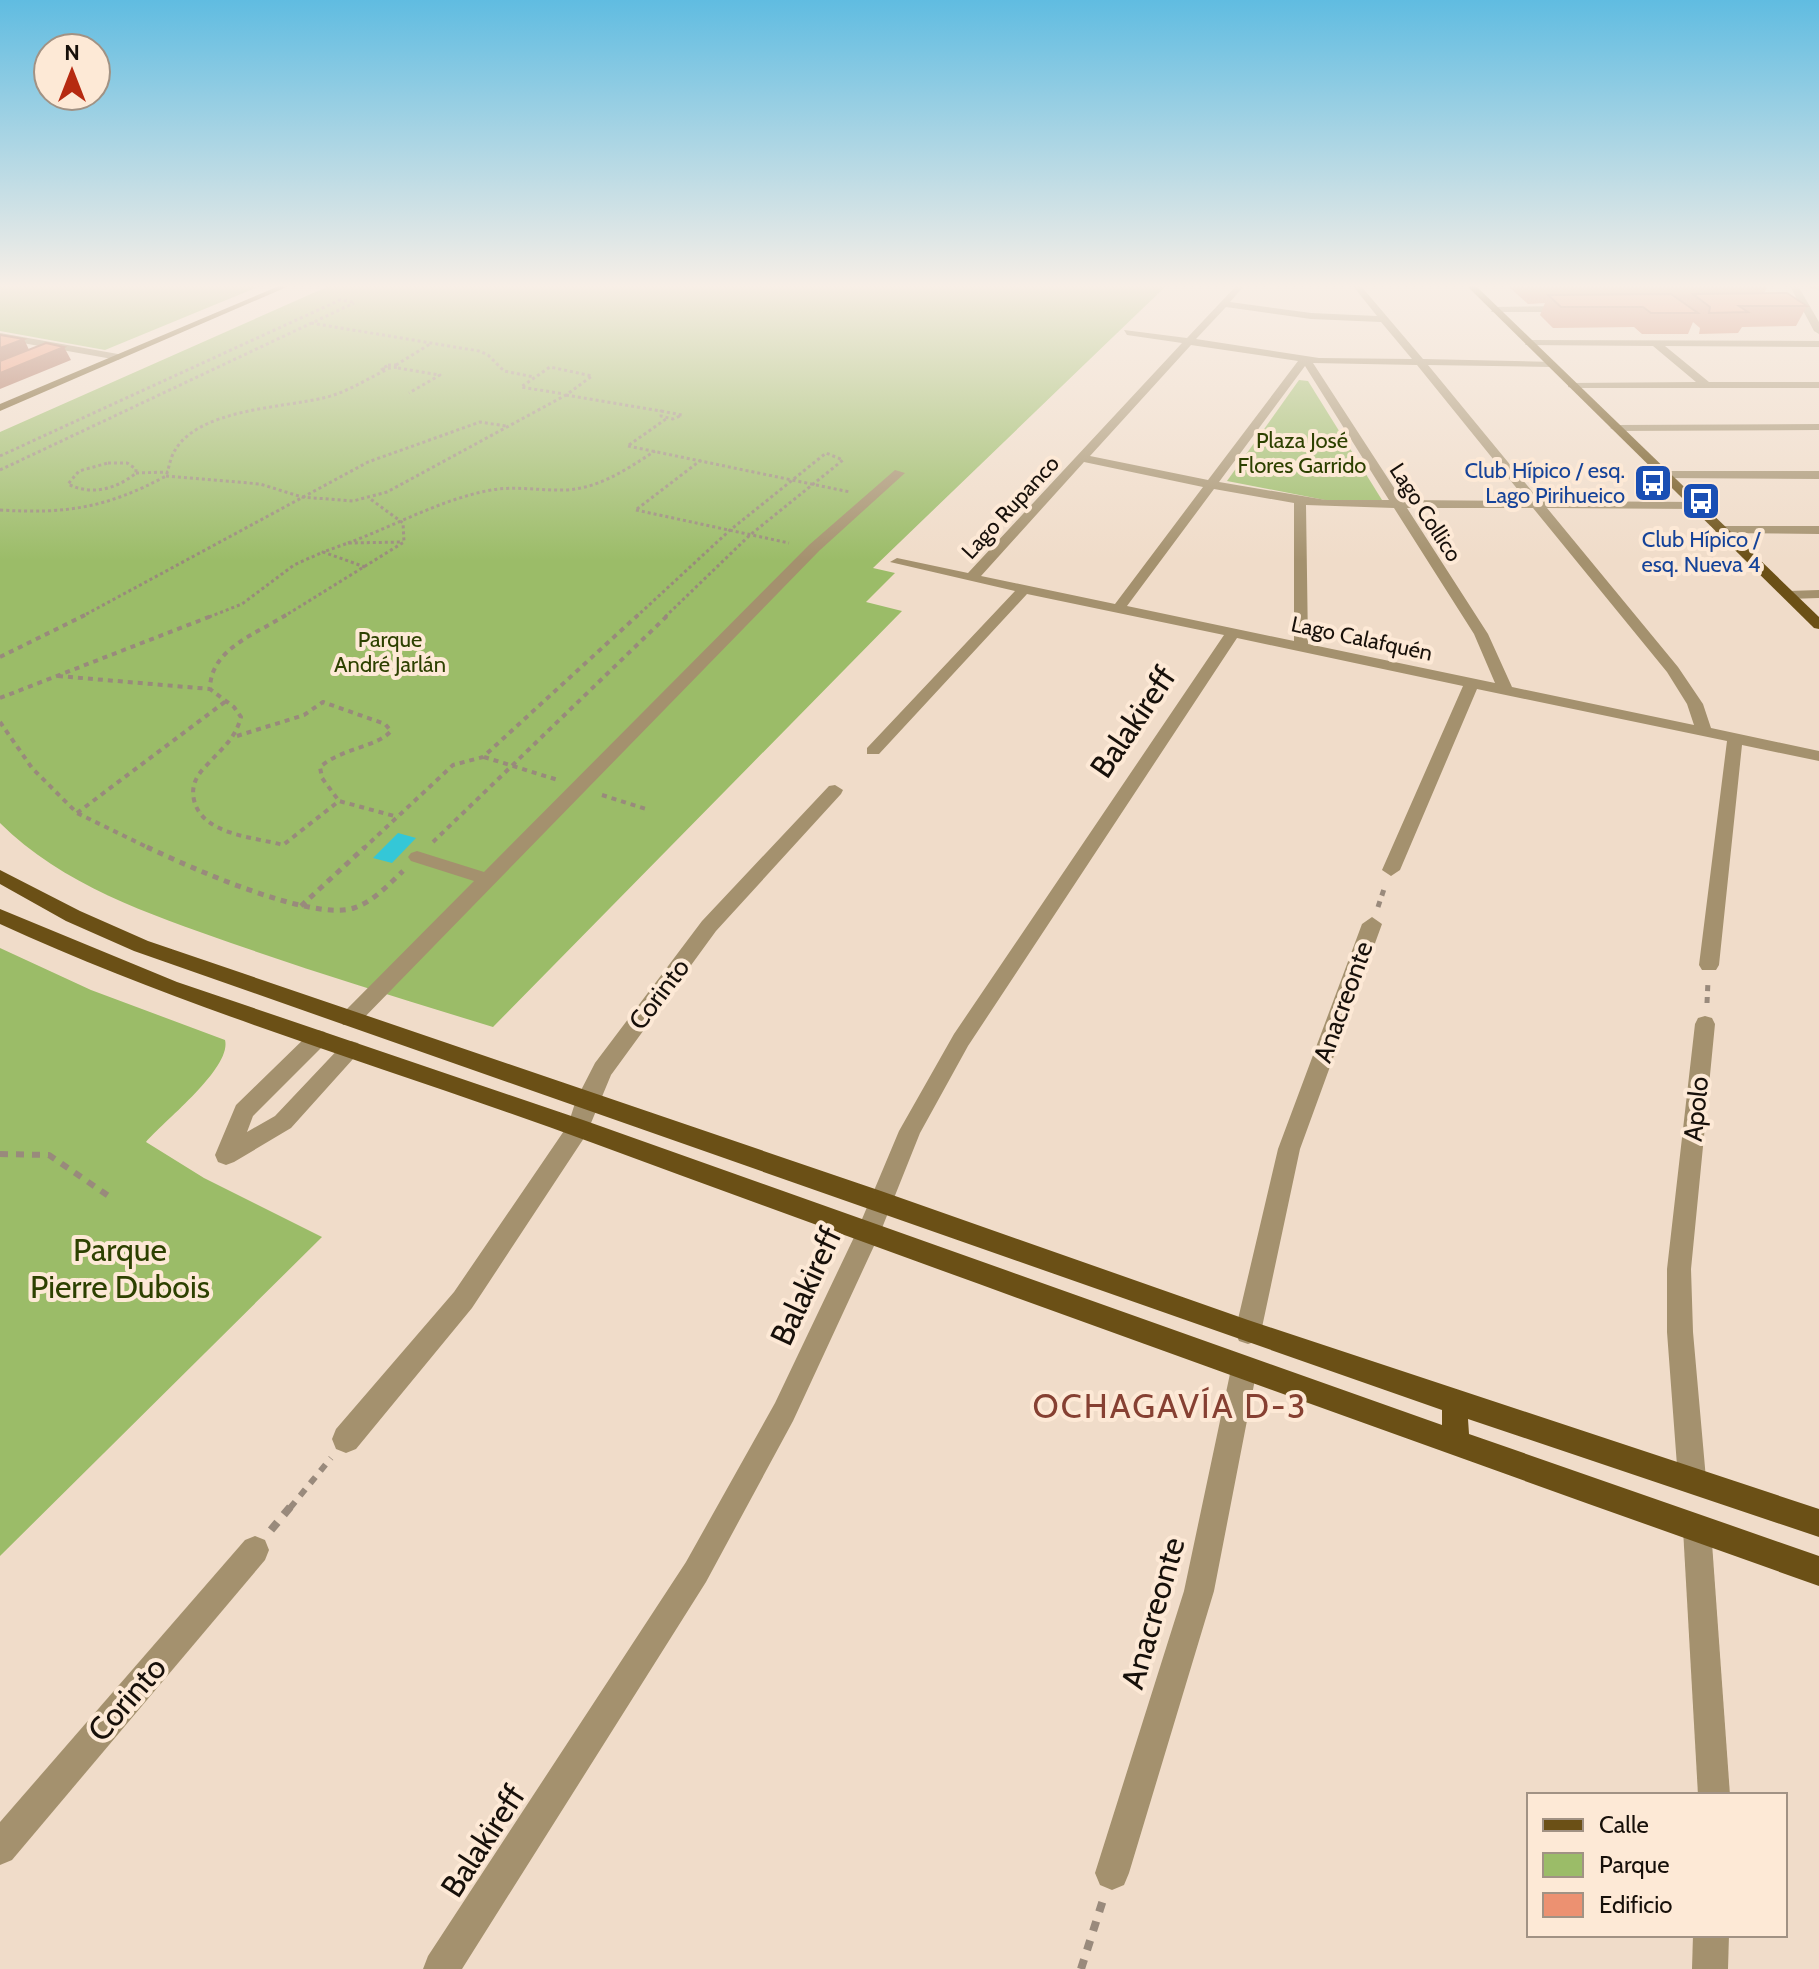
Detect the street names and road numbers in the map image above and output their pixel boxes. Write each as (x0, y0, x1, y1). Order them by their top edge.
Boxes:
street label: Lago Rupanco (956, 450, 1065, 565)
street label: Lago Collico (1384, 458, 1467, 567)
street label: Lago Calafquén (1289, 610, 1435, 667)
street label: Balakireff (1081, 658, 1184, 785)
street label: Anacreonte (1306, 937, 1380, 1067)
street label: Corinto (622, 952, 696, 1036)
street label: Apolo (1677, 1075, 1715, 1143)
street label: Balakireff (761, 1220, 850, 1351)
street label: Anacreonte (1112, 1533, 1193, 1693)
street label: Corinto (79, 1648, 174, 1749)
street label: Balakireff (432, 1777, 533, 1904)

